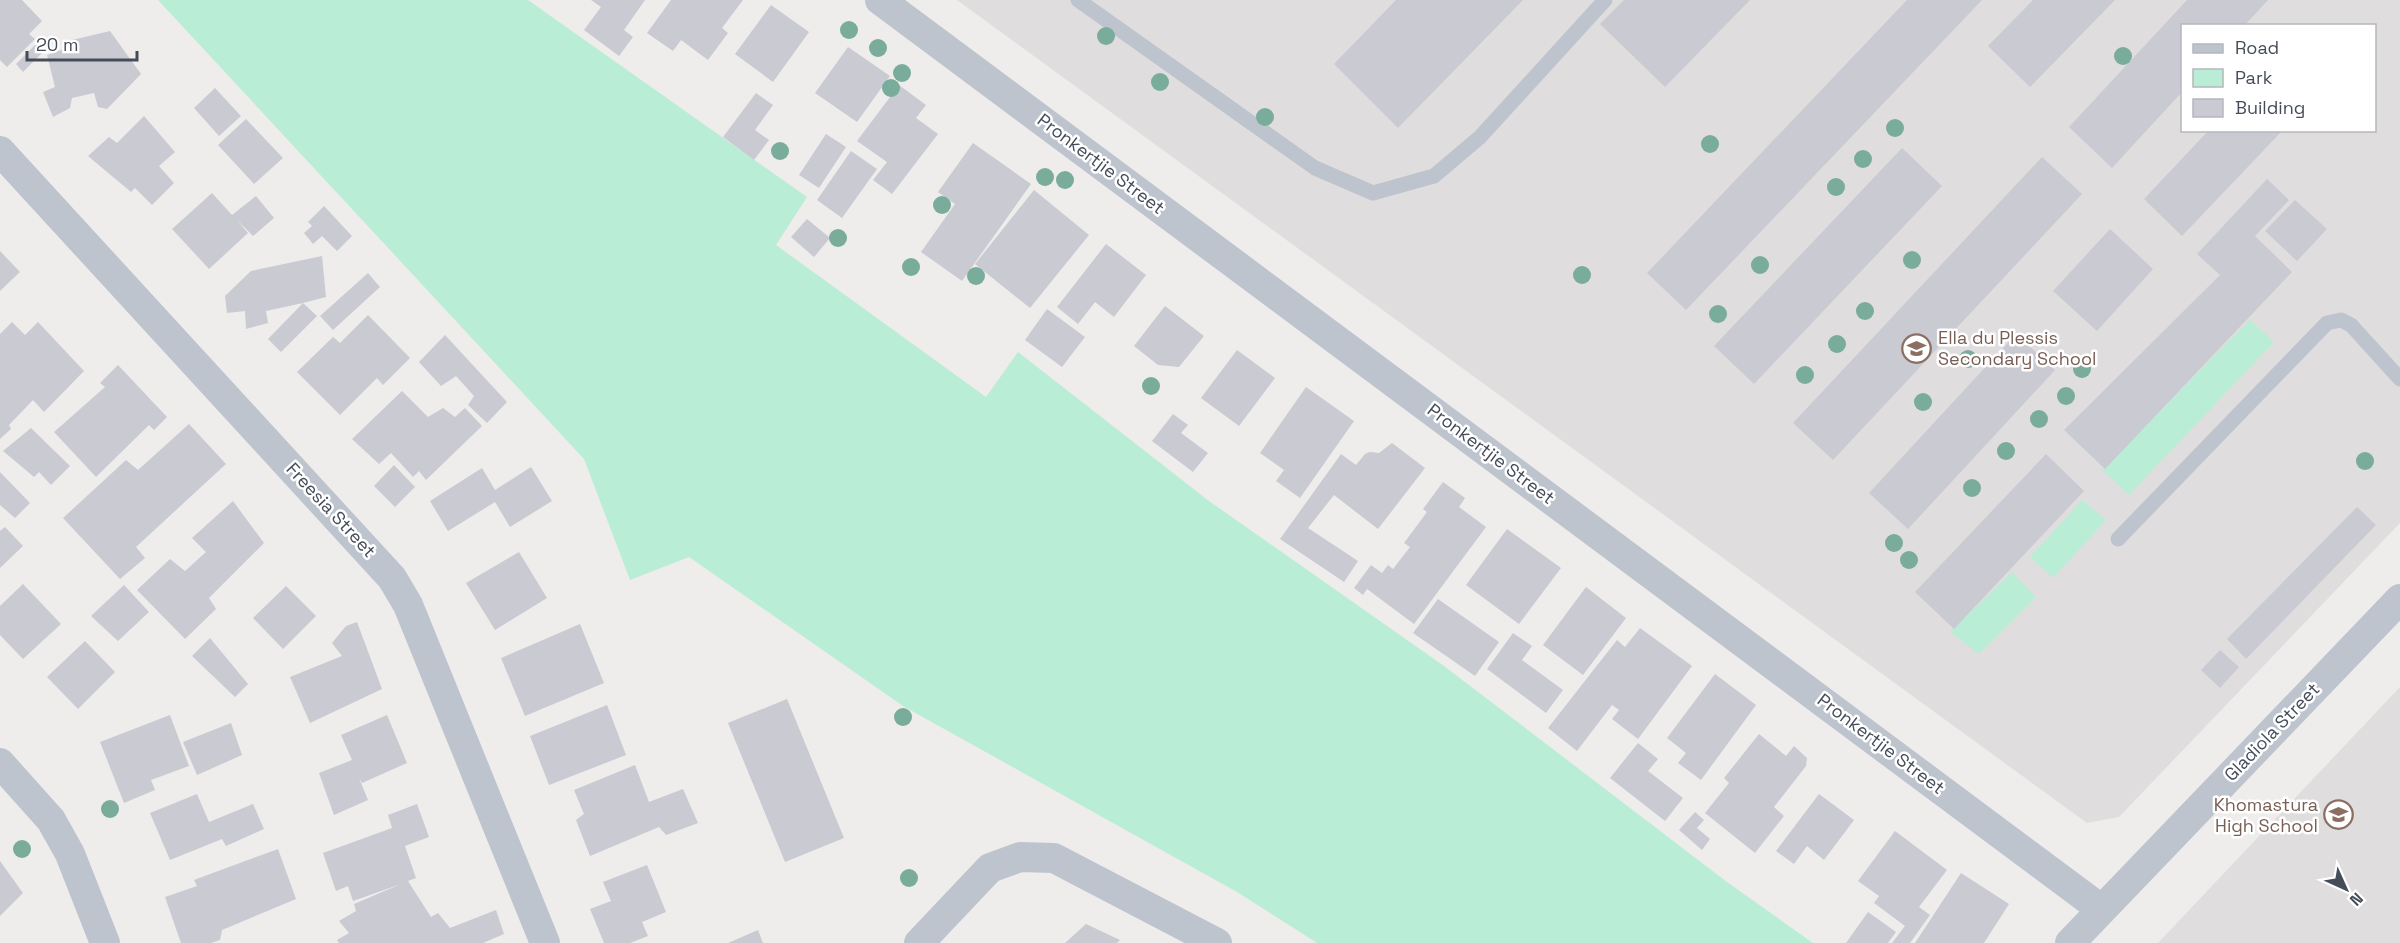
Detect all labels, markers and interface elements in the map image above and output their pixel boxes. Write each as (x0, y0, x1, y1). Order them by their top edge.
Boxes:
scale bar (27, 24, 136, 62)
legend (2181, 24, 2376, 132)
text: 20 m (36, 33, 79, 56)
text: Road (2235, 36, 2279, 59)
text: Park (2235, 66, 2273, 89)
text: Building (2235, 96, 2305, 119)
street label: Pronkertjie Street (1033, 108, 1170, 219)
place label: Ella du Plessis Secondary School (1938, 326, 2096, 370)
school or university icon: Ella du Plessis Secondary School (1901, 332, 1933, 364)
street label: Pronkertjie Street (1423, 398, 1560, 509)
street label: Freesia Street (282, 457, 381, 562)
street label: Gladiola Street (2219, 678, 2324, 786)
street label: Pronkertjie Street (1813, 688, 1950, 799)
place label: Khomastura High School (2214, 793, 2318, 837)
school or university icon: Khomastura High School (2323, 799, 2355, 831)
north arrow (2316, 859, 2376, 919)
text: N (2345, 888, 2367, 910)

